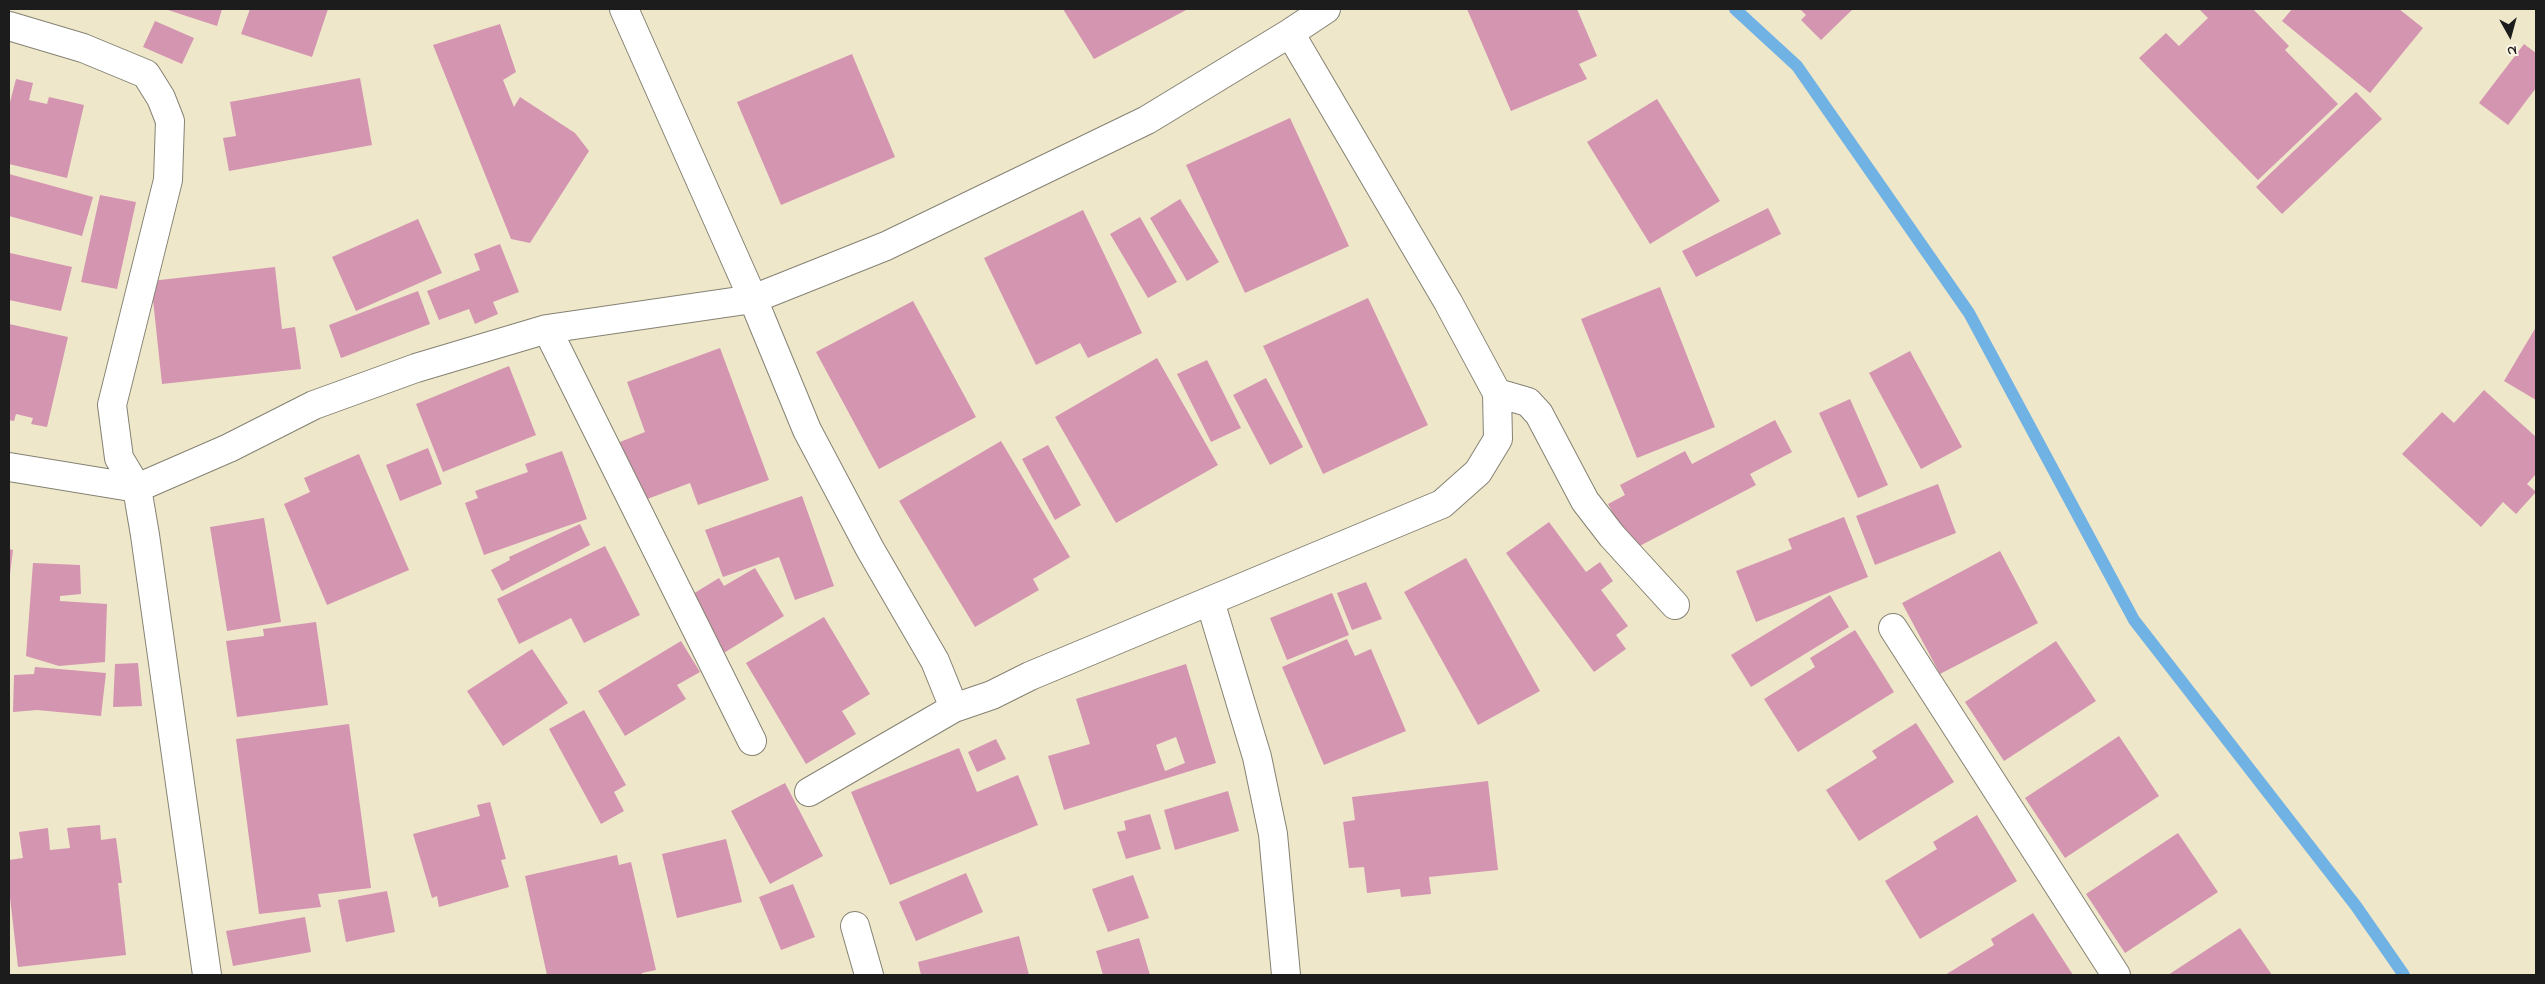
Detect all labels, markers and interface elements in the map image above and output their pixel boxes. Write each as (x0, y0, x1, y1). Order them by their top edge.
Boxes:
north arrow (2485, 10, 2535, 60)
text: N (2506, 39, 2518, 61)

